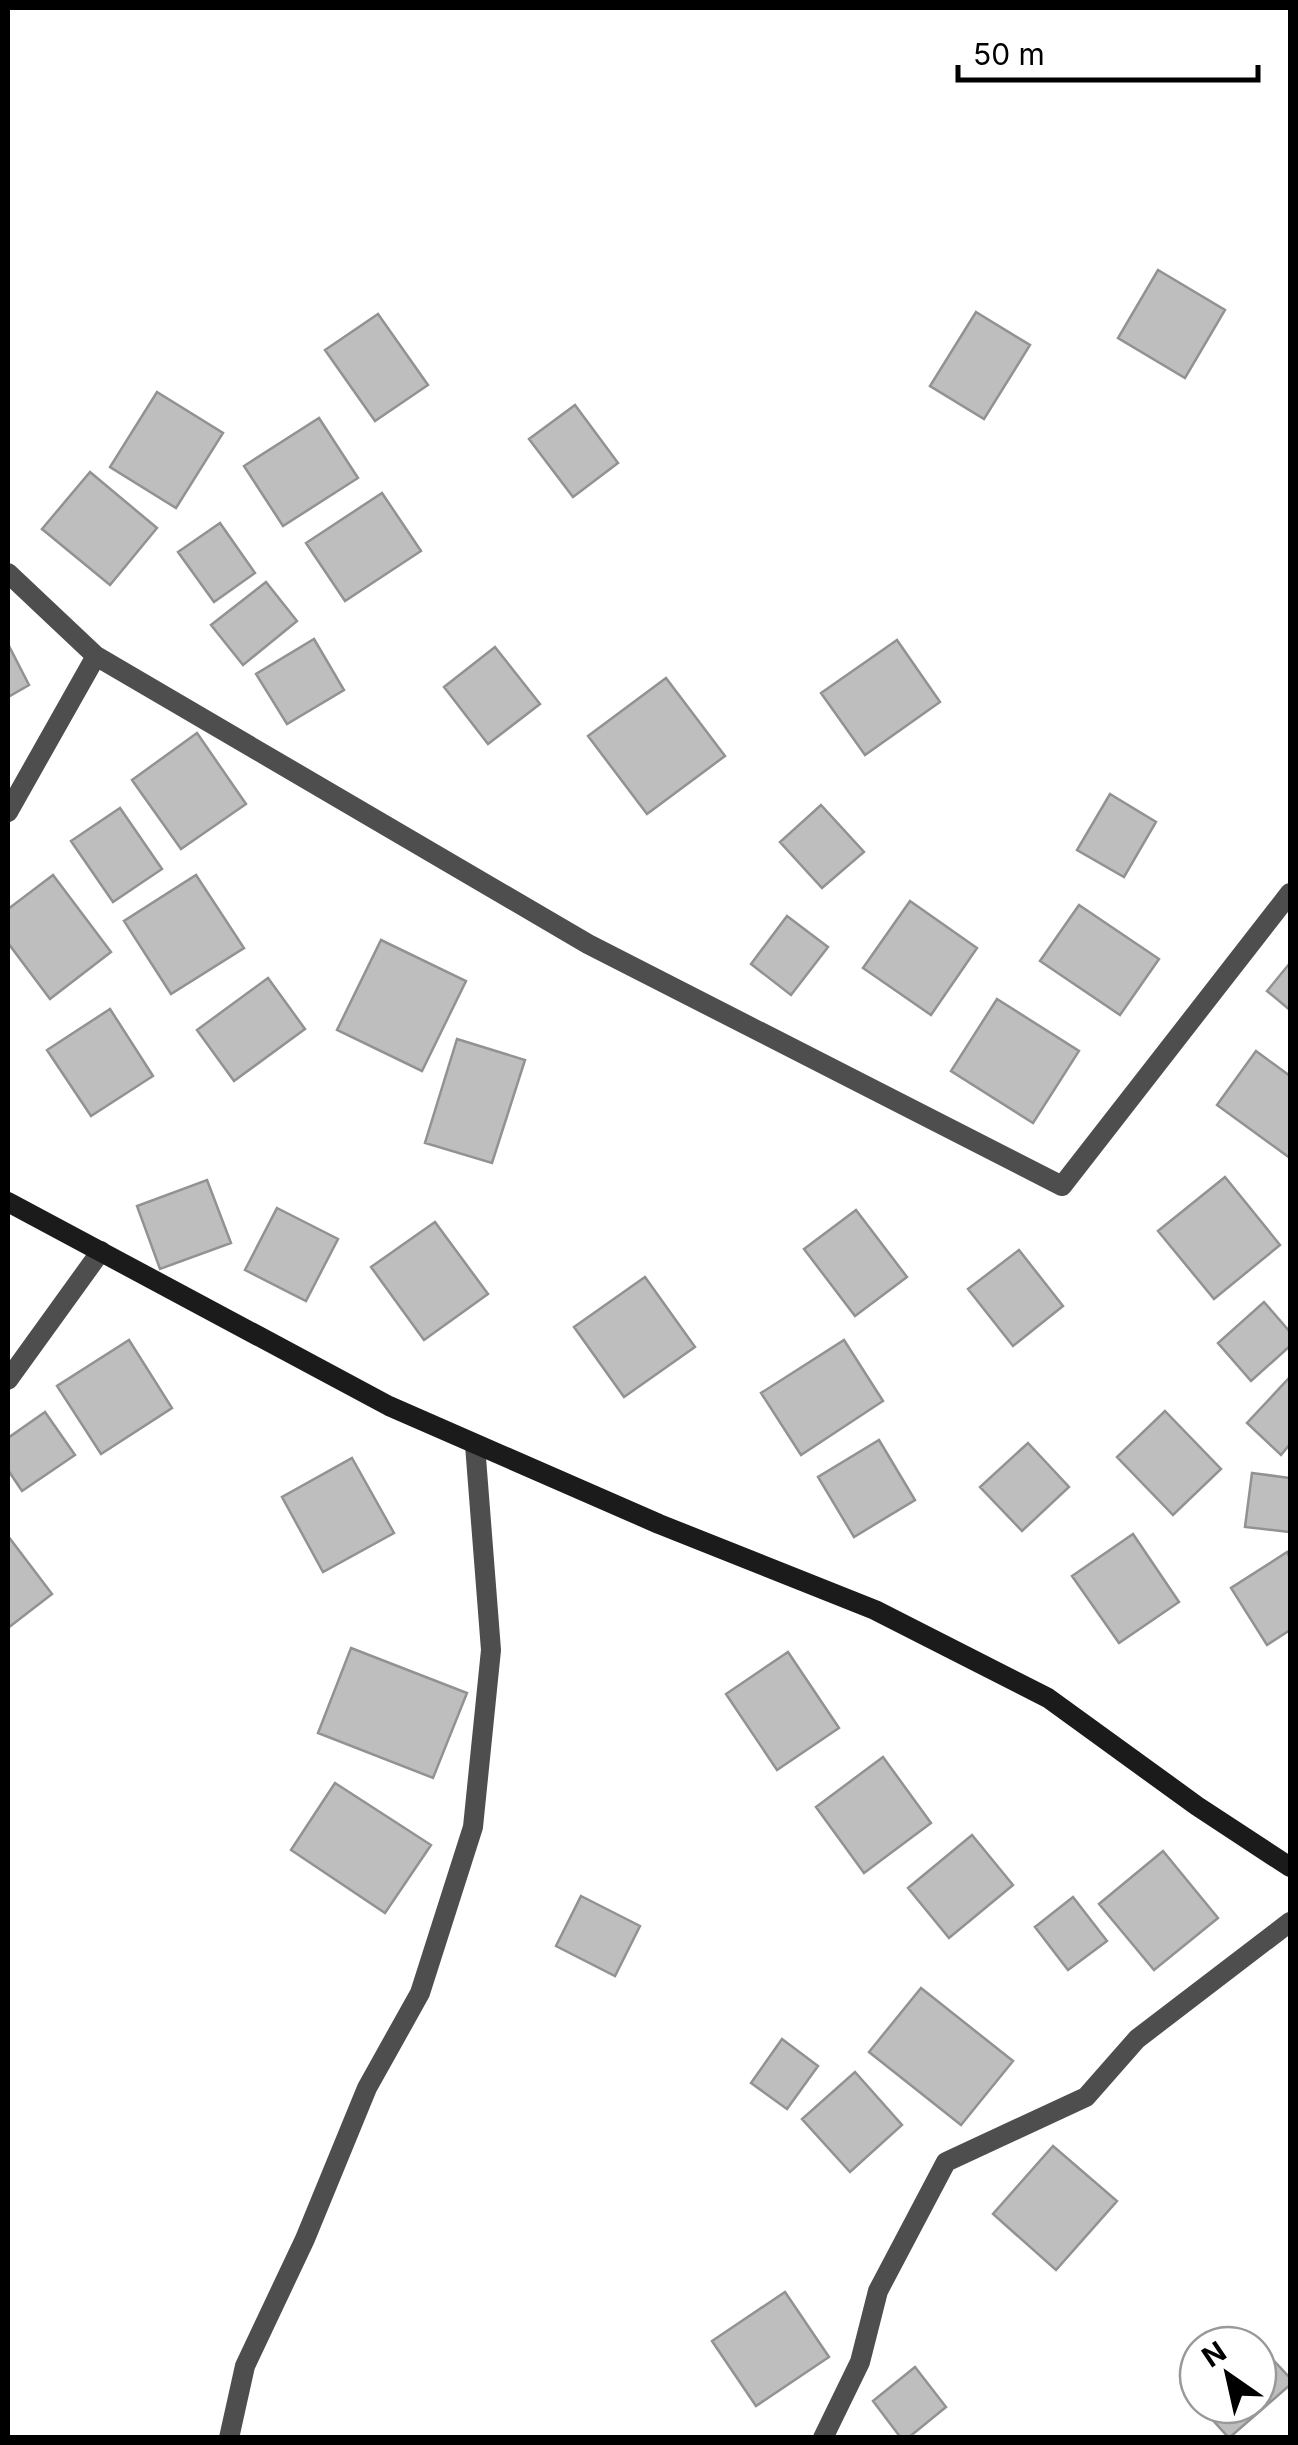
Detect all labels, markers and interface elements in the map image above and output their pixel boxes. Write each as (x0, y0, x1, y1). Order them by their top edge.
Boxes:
scale bar (958, 20, 1258, 82)
text: 50 m (973, 36, 1045, 72)
north arrow (1178, 2325, 1278, 2425)
text: N (1196, 2334, 1232, 2374)

